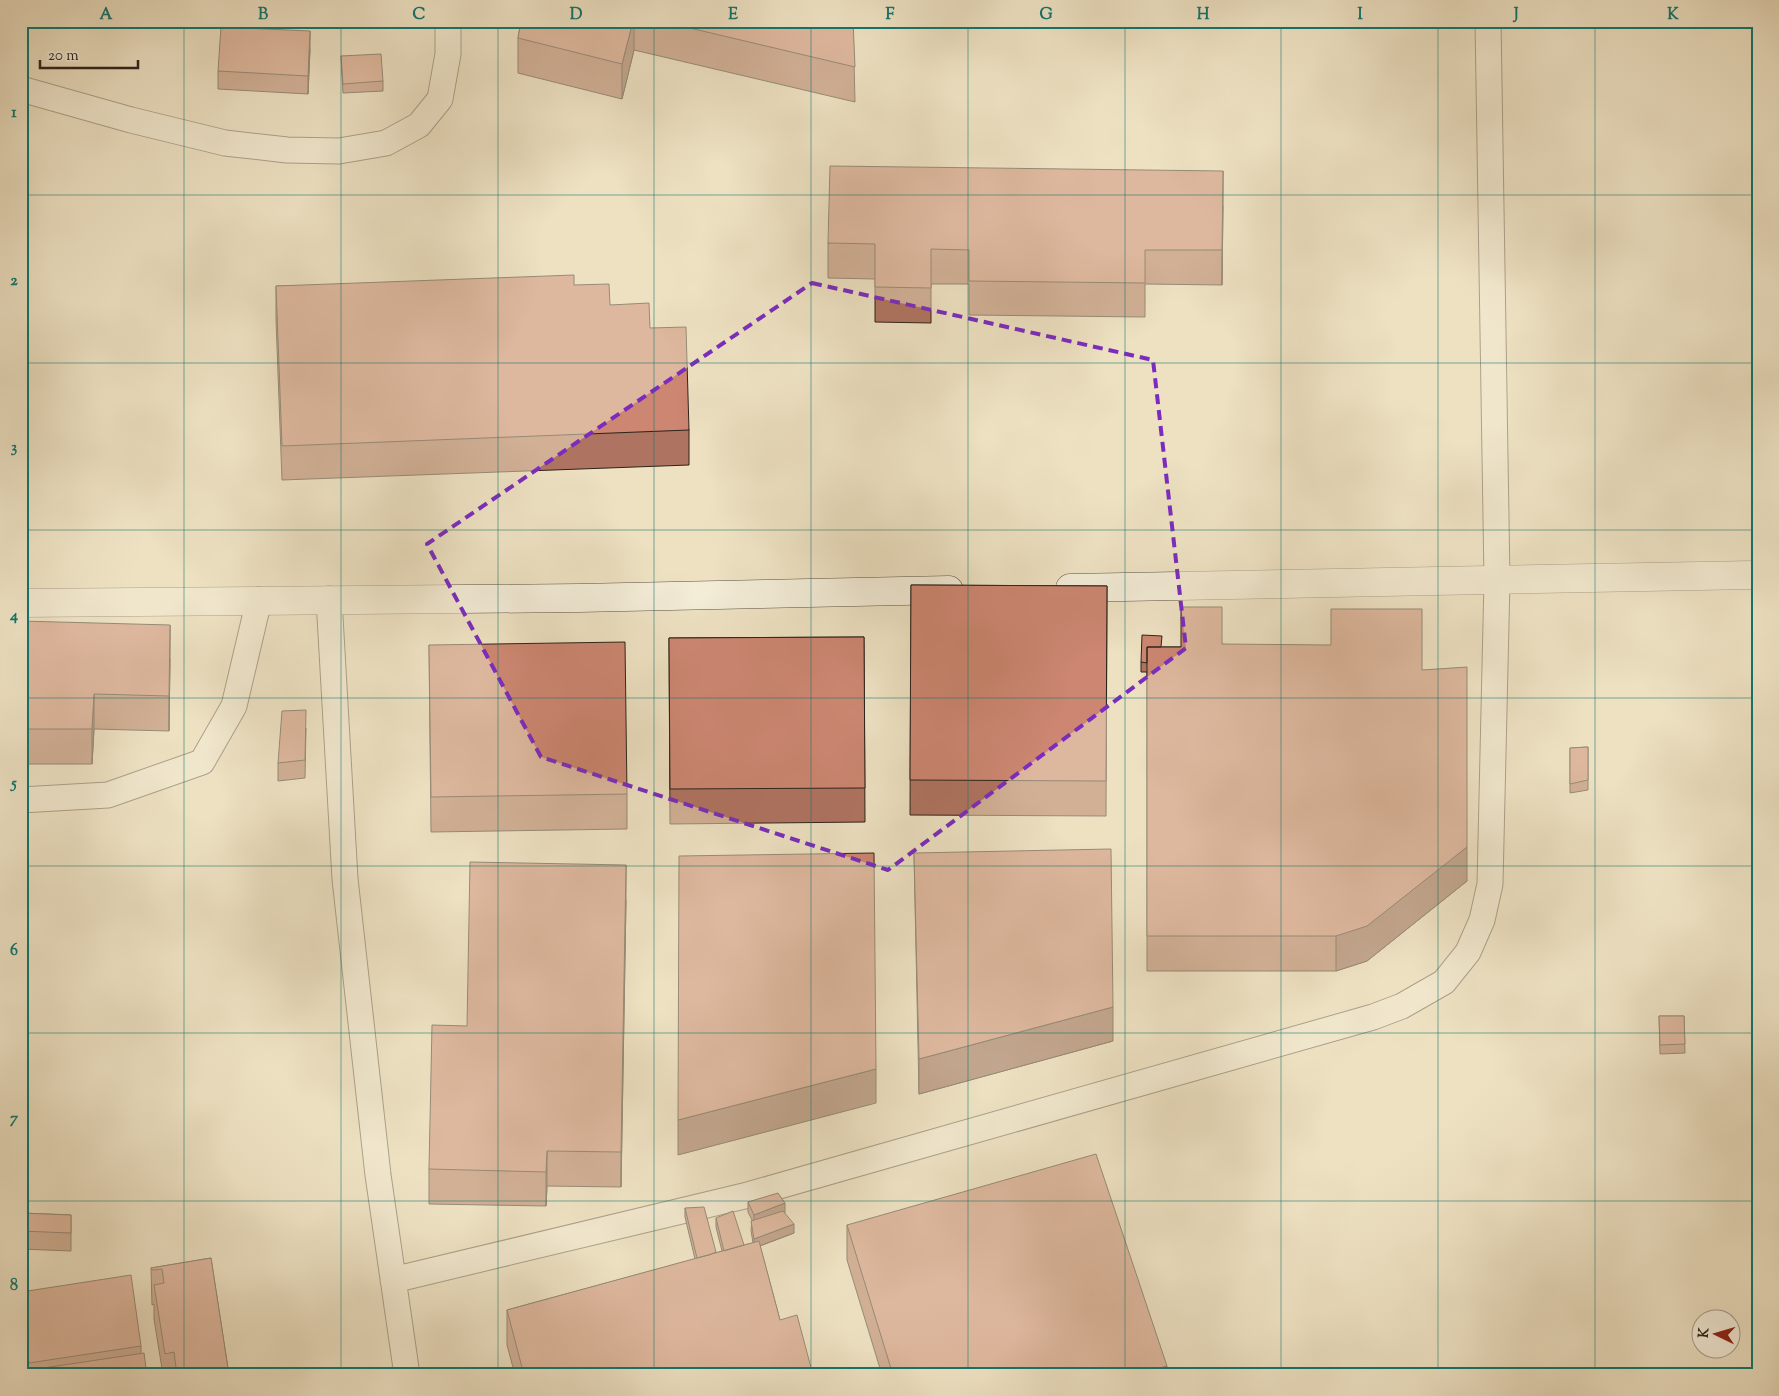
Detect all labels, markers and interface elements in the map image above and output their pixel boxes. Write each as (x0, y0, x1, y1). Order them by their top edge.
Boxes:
text: A (100, 4, 113, 27)
text: B (258, 4, 268, 27)
text: C (413, 4, 426, 27)
text: D (570, 4, 583, 27)
text: E (728, 4, 738, 27)
text: F (886, 4, 895, 27)
text: G (1039, 4, 1053, 27)
text: H (1197, 4, 1210, 27)
text: I (1357, 4, 1363, 27)
text: J (1512, 4, 1519, 27)
text: K (1667, 4, 1679, 27)
scale bar (40, 38, 138, 70)
text: 20 m (48, 46, 79, 67)
text: 1 (11, 102, 17, 125)
text: 2 (10, 270, 18, 293)
text: 3 (11, 437, 18, 460)
text: 4 (9, 605, 18, 628)
text: 5 (9, 773, 17, 796)
text: 6 (10, 940, 18, 963)
text: 7 (10, 1108, 19, 1131)
text: 8 (10, 1275, 18, 1298)
north arrow (1692, 1308, 1742, 1358)
text: K (1695, 1326, 1716, 1339)

